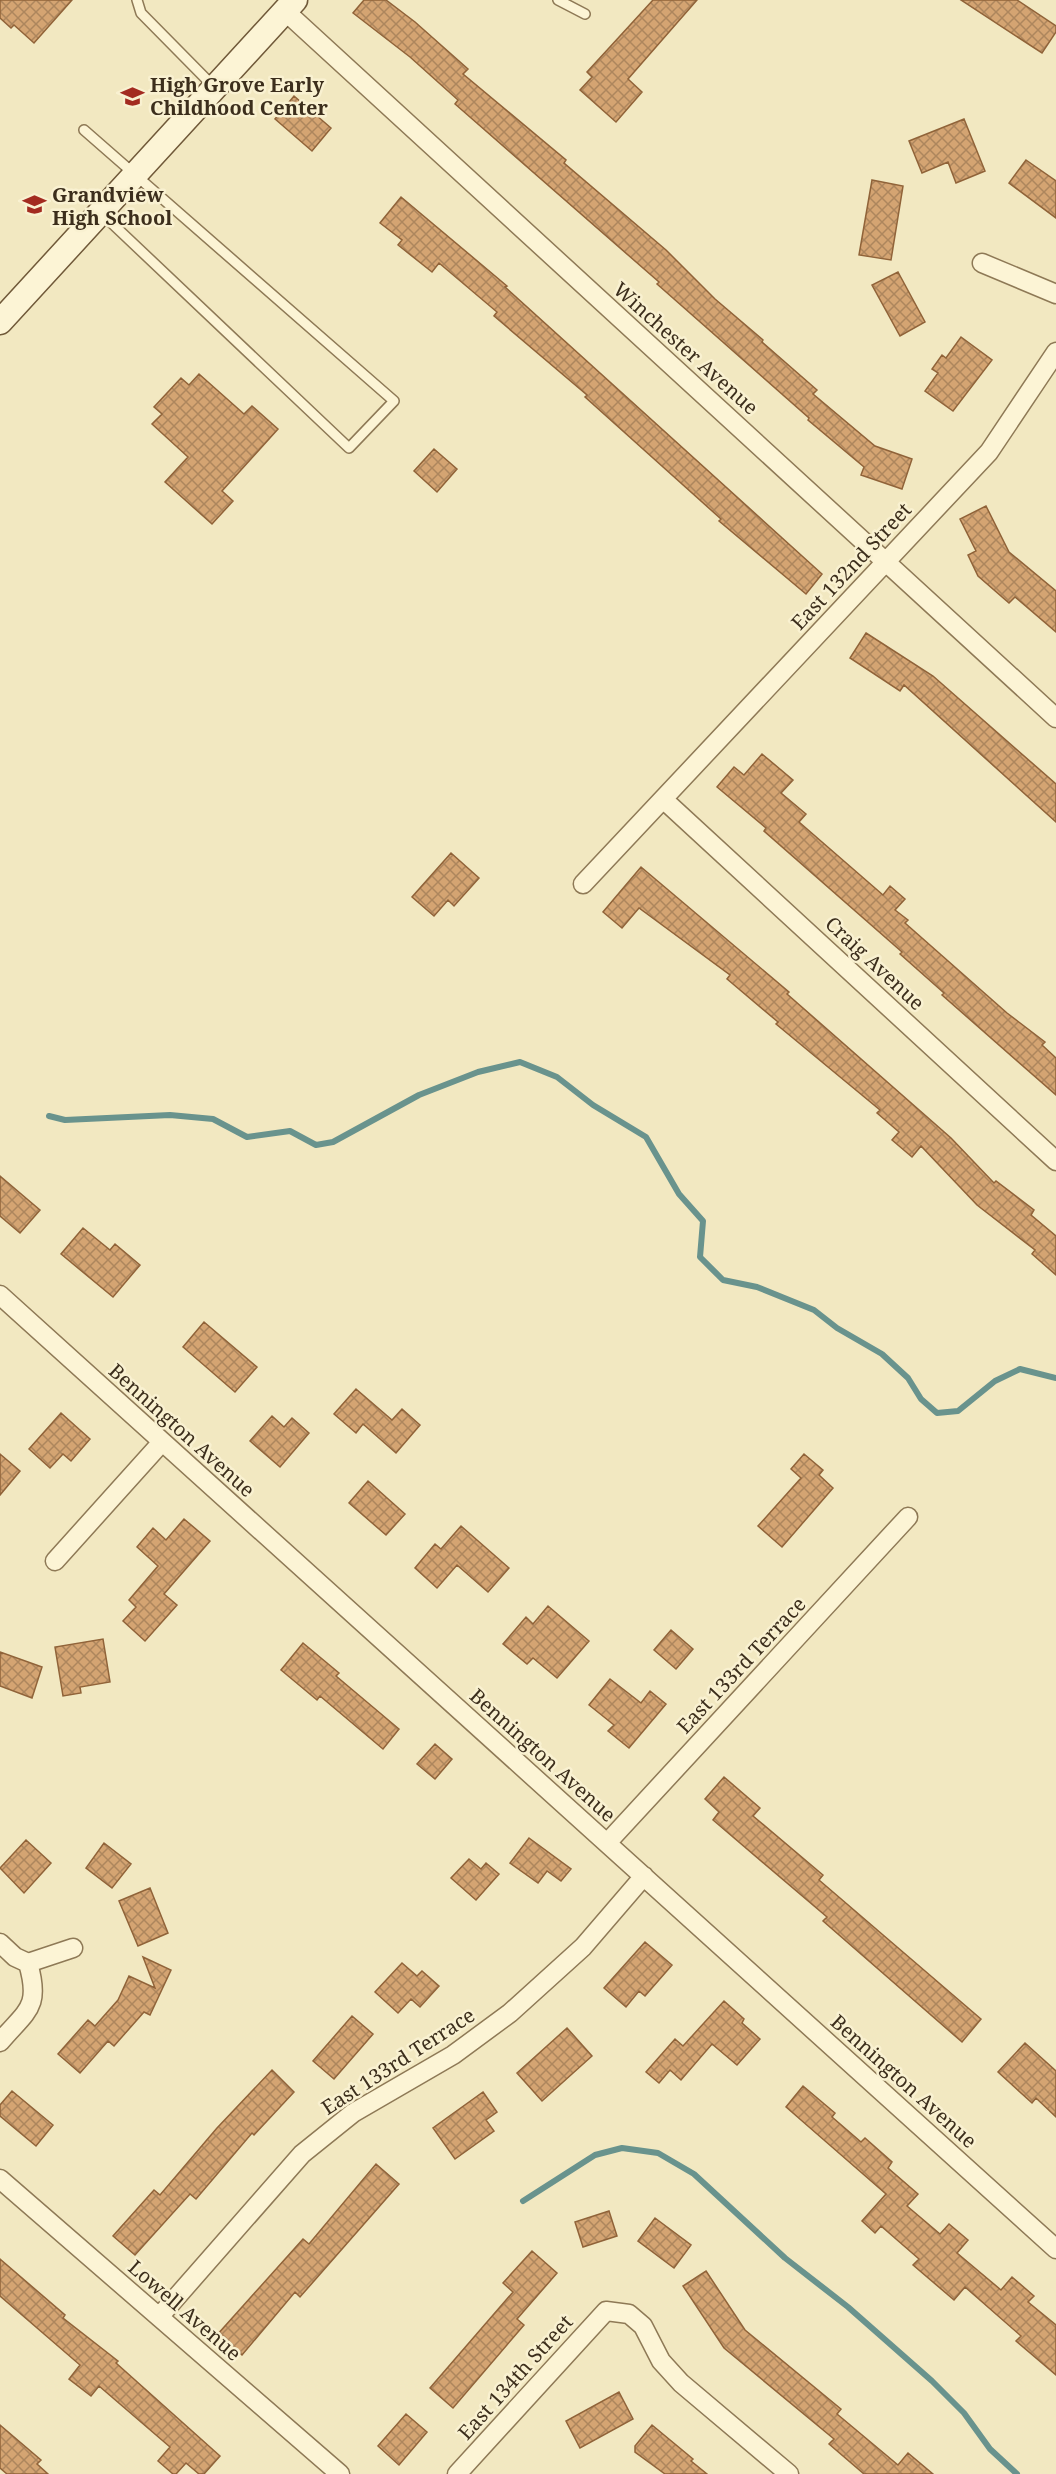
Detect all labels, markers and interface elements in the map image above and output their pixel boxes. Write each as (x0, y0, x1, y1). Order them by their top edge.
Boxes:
place label: High Grove Early Childhood Center (150, 71, 329, 121)
school or university icon: High Grove Early Childhood Center (119, 83, 145, 109)
place label: Grandview High School (52, 181, 172, 231)
school or university icon: Grandview High School (21, 192, 47, 218)
street label: Winchester Avenue (608, 276, 764, 420)
street label: East 132nd Street (785, 497, 917, 635)
street label: Craig Avenue (820, 910, 930, 1016)
street label: Bennington Avenue (103, 1357, 261, 1503)
street label: East 133rd Terrace (671, 1591, 811, 1739)
street label: Bennington Avenue (464, 1682, 622, 1828)
street label: East 133rd Terrace (316, 2001, 480, 2121)
street label: Bennington Avenue (825, 2008, 983, 2154)
street label: Lowell Avenue (123, 2254, 247, 2366)
street label: East 134th Street (452, 2309, 578, 2445)

